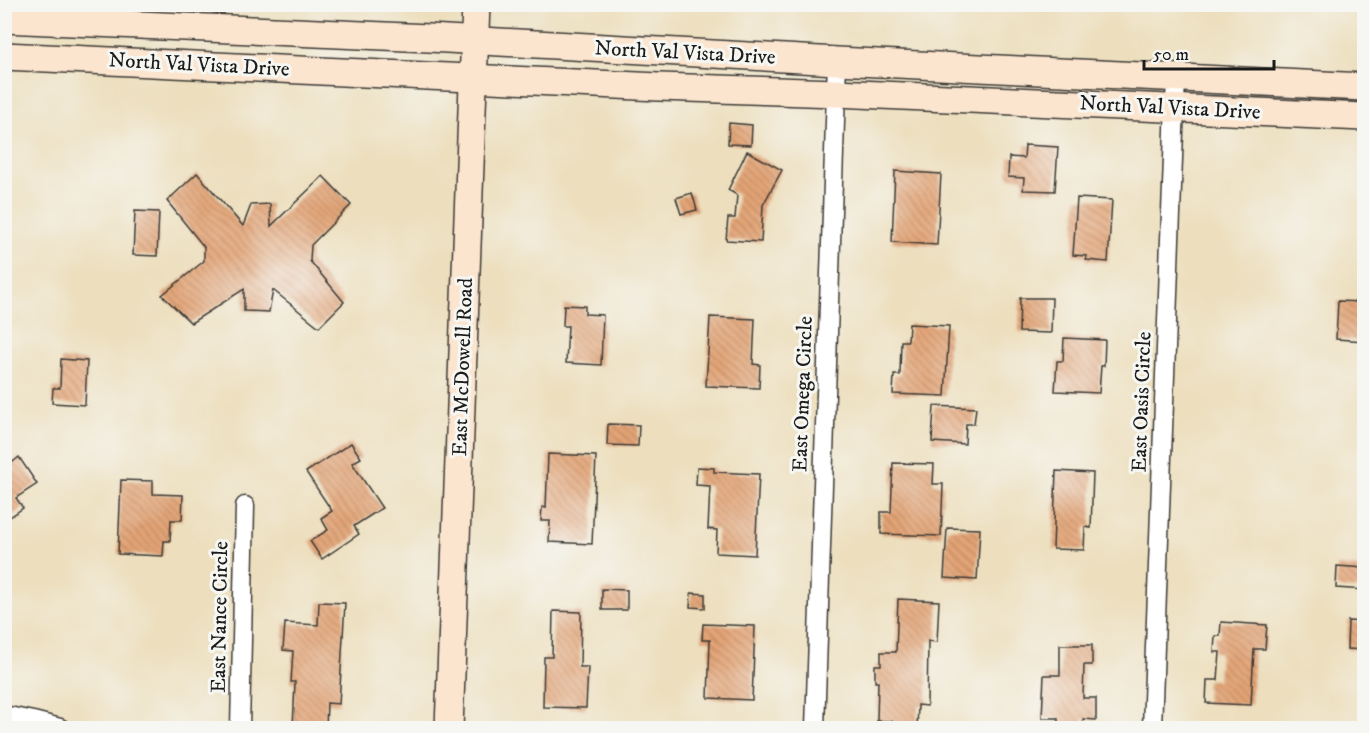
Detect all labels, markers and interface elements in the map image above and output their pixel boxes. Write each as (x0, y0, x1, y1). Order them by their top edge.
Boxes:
scale bar (1144, 33, 1274, 71)
street label: North Val Vista Drive (594, 35, 776, 71)
text: 50 m (1153, 44, 1189, 66)
street label: North Val Vista Drive (108, 47, 290, 83)
street label: North Val Vista Drive (1079, 90, 1261, 126)
street label: East McDowell Road (447, 277, 479, 457)
street label: East Omega Circle (787, 315, 819, 472)
street label: East Oasis Circle (1127, 331, 1157, 473)
street label: East Nance Circle (206, 541, 234, 693)

